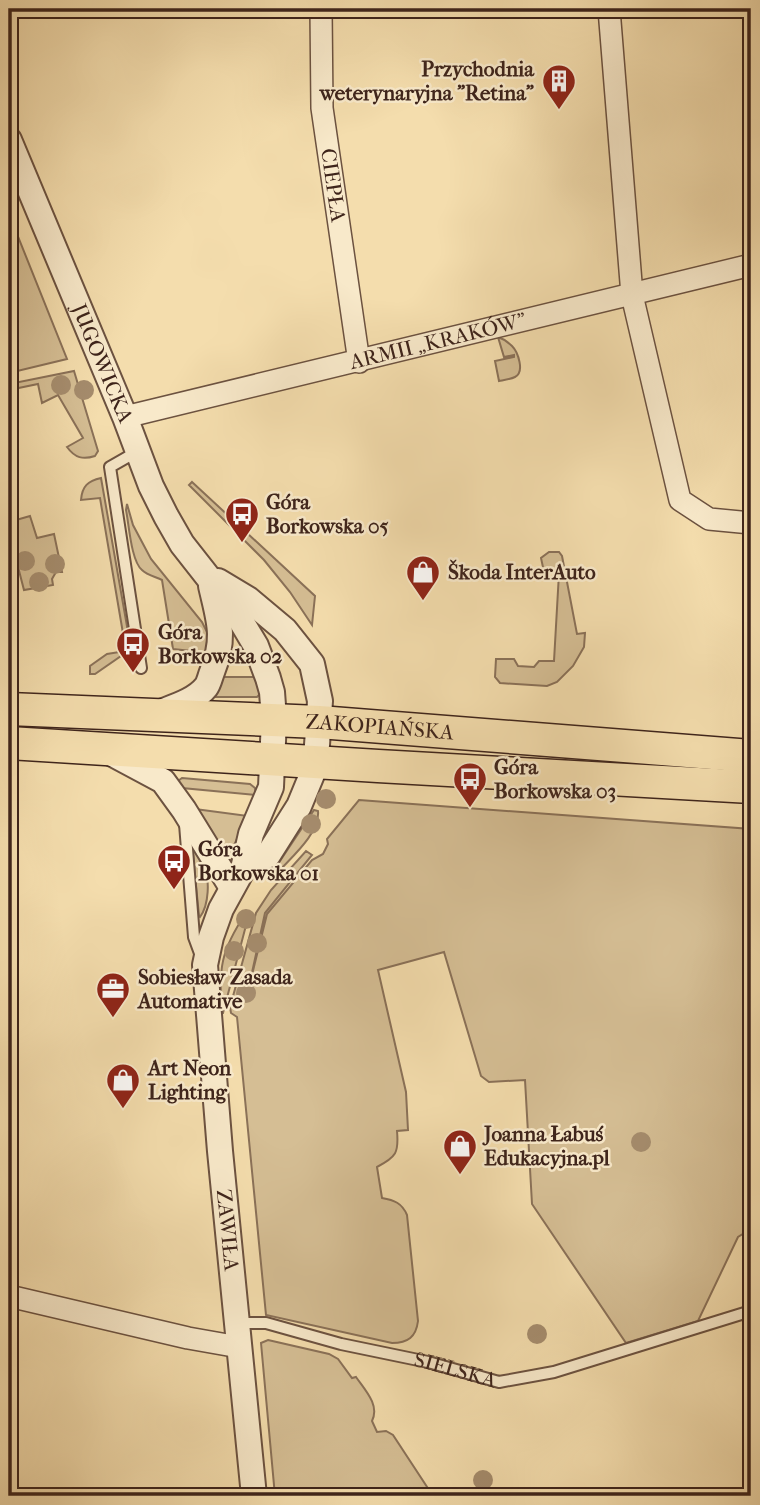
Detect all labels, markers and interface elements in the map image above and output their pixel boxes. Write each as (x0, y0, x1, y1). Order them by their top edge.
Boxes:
place label: Przychodnia weterynaryjna "Retina" (319, 57, 535, 105)
building icon: Przychodnia weterynaryjna "Retina" (540, 62, 578, 111)
street label: CIEPŁA (316, 147, 351, 224)
street label: JUGOWICKA (66, 298, 138, 427)
street label: ARMII „KRAKÓW” (346, 308, 529, 374)
place label: Góra Borkowska 05 (266, 490, 389, 538)
bus stop icon: Góra Borkowska 05 (223, 495, 261, 544)
shop icon: Škoda InterAuto (404, 553, 442, 602)
place label: Škoda InterAuto (448, 559, 596, 584)
place label: Góra Borkowska 02 (158, 620, 283, 668)
bus stop icon: Góra Borkowska 02 (114, 625, 152, 674)
street label: ZAKOPIAŃSKA (305, 709, 455, 745)
place label: Góra Borkowska 03 (494, 755, 616, 803)
bus stop icon: Góra Borkowska 03 (451, 760, 489, 809)
place label: Góra Borkowska 01 (198, 837, 319, 885)
bus stop icon: Góra Borkowska 01 (155, 842, 193, 891)
place label: Sobiesław Zasada Automative (136, 965, 293, 1013)
office icon: Sobiesław Zasada Automative (94, 970, 132, 1019)
place label: Art Neon Lighting (146, 1056, 232, 1104)
shop icon: Art Neon Lighting (104, 1061, 142, 1110)
place label: Joanna Łabuś Edukacyjna.pl (482, 1122, 610, 1170)
shop icon: Joanna Łabuś Edukacyjna.pl (441, 1127, 479, 1176)
street label: ZAWIŁA (212, 1188, 244, 1272)
street label: SIELSKA (412, 1347, 499, 1393)

